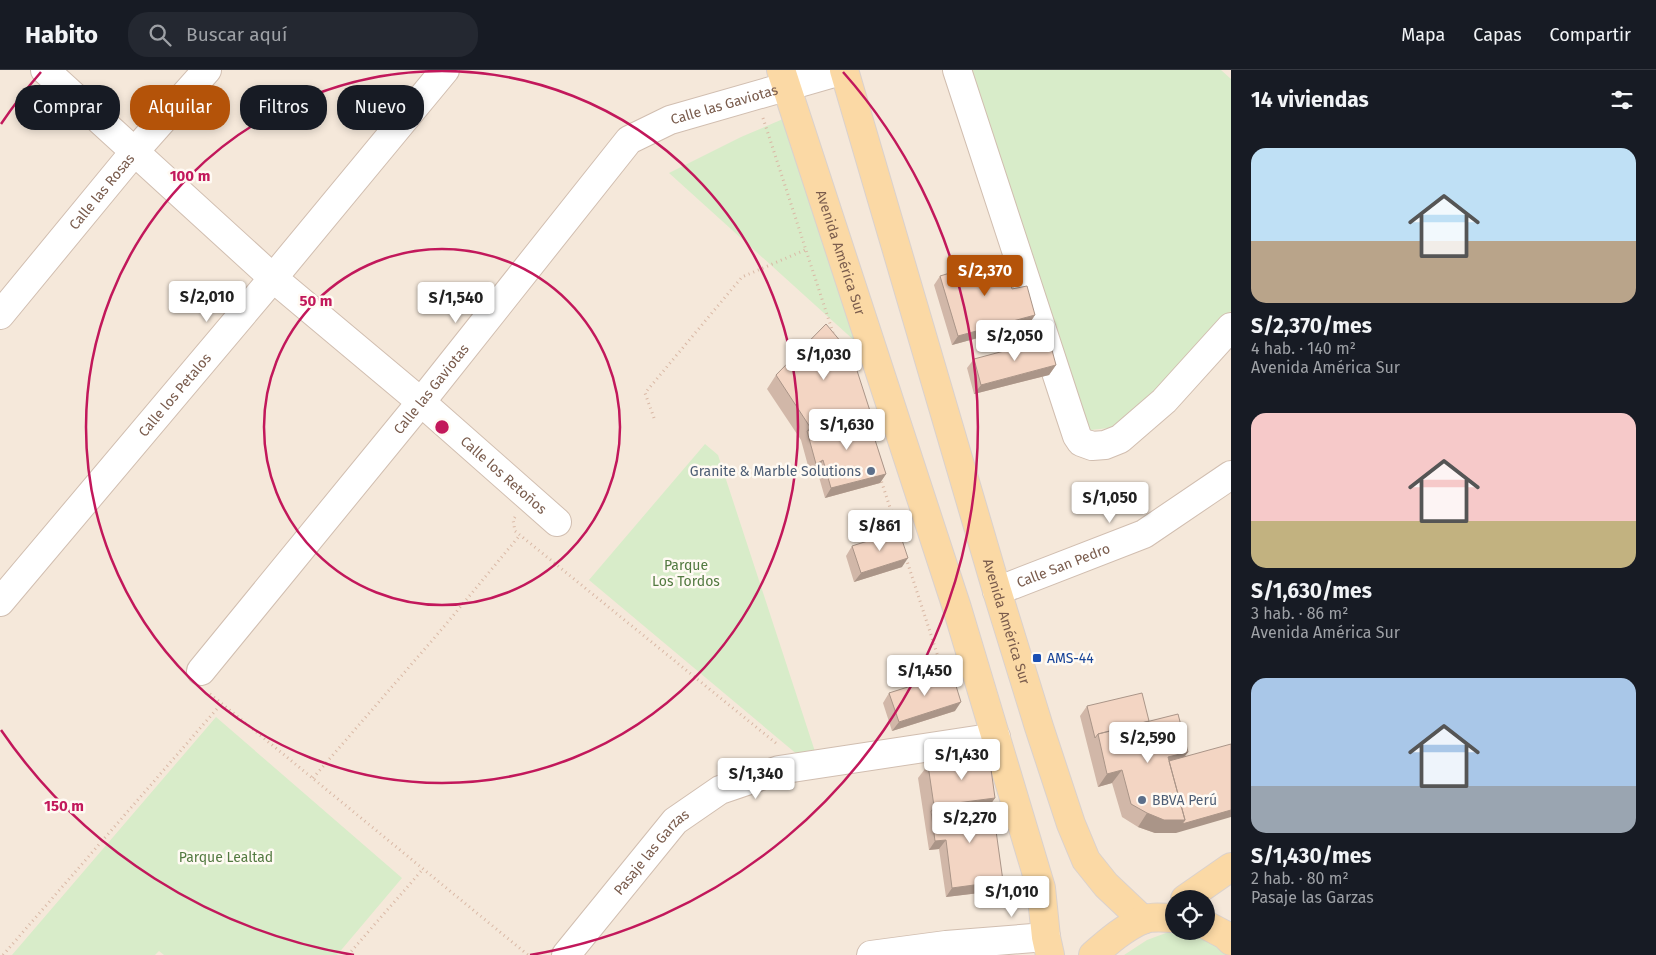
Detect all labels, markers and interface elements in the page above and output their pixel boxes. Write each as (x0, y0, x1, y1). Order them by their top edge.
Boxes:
search box (128, 12, 478, 57)
text: Habito (25, 21, 98, 49)
icon: search (146, 21, 174, 49)
text: Buscar aquí (186, 23, 287, 46)
text: Mapa (1401, 24, 1445, 46)
text: Capas (1473, 24, 1522, 46)
text: Compartir (1550, 24, 1631, 46)
street label: Calle las Gaviotas (669, 81, 780, 128)
chip: Comprar (15, 85, 120, 130)
chip: Alquilar (130, 85, 230, 130)
chip: Filtros (240, 85, 327, 130)
chip: Nuevo (337, 85, 424, 130)
icon: filters (1608, 86, 1636, 114)
text: 14 viviendas (1251, 87, 1369, 113)
street label: Calle las Rosas (65, 150, 138, 233)
text: 100 m (170, 167, 210, 185)
icon: home (1399, 181, 1489, 271)
street label: Avenida América Sur (812, 188, 869, 318)
pin: S/2,370 (939, 254, 1031, 297)
text: S/2,370 (958, 261, 1012, 280)
pin: S/2,010 (161, 280, 253, 323)
pin: S/1,540 (410, 282, 502, 324)
text: S/2,010 (180, 287, 234, 306)
text: S/1,540 (429, 288, 483, 307)
text: 50 m (299, 292, 333, 310)
text: S/2,370/mes (1251, 313, 1372, 339)
pin: S/2,050 (969, 320, 1061, 362)
text: S/2,050 (987, 326, 1043, 345)
pin: S/1,030 (778, 338, 870, 381)
text: 4 hab. · 140 m² (1251, 339, 1356, 358)
street label: Calle las Gaviotas (390, 340, 473, 437)
text: S/1,030 (797, 345, 851, 364)
street label: Calle los Petalos (135, 349, 215, 440)
text: Avenida América Sur (1251, 358, 1400, 377)
pin: S/1,630 (801, 408, 893, 451)
text: S/1,630 (820, 415, 874, 434)
centre of rings (433, 418, 451, 436)
street label: Calle los Retoños (457, 433, 551, 518)
icon: home (1399, 446, 1489, 536)
place label: Granite & Marble Solutions (690, 463, 861, 480)
marker: Granite & Marble Solutions (865, 465, 877, 477)
pin: S/1,050 (1064, 482, 1156, 524)
text: S/1,050 (1083, 488, 1137, 507)
pin: S/861 (845, 510, 915, 552)
text: S/861 (859, 516, 901, 535)
street label: Calle San Pedro (1014, 540, 1112, 591)
park label: Parque Los Tordos (652, 557, 720, 590)
street label: Avenida América Sur (979, 557, 1034, 687)
text: S/1,630/mes (1251, 578, 1372, 604)
text: 3 hab. · 86 m² (1251, 604, 1348, 623)
text: Avenida América Sur (1251, 623, 1400, 642)
place label: AMS-44 (1047, 650, 1094, 667)
marker: AMS-44 (1031, 652, 1043, 664)
pin: S/1,450 (879, 654, 971, 697)
text: S/1,450 (898, 661, 952, 680)
icon: home (1399, 711, 1489, 801)
pin: S/2,590 (1102, 722, 1194, 764)
text: S/2,590 (1120, 728, 1176, 747)
pin: S/1,430 (916, 738, 1008, 781)
text: S/1,430 (935, 745, 989, 764)
pin: S/1,340 (710, 758, 802, 800)
text: S/1,340 (729, 764, 783, 783)
place label: BBVA Perú (1152, 792, 1217, 809)
marker: BBVA Perú (1136, 794, 1148, 806)
text: 150 m (44, 797, 84, 815)
pin: S/2,270 (924, 802, 1016, 844)
street label: Pasaje las Garzas (610, 805, 693, 898)
text: S/2,270 (943, 808, 997, 827)
text: S/1,430/mes (1251, 843, 1372, 869)
park label: Parque Lealtad (179, 849, 273, 866)
text: 2 hab. · 80 m² (1251, 869, 1349, 888)
pin: S/1,010 (966, 876, 1058, 918)
text: S/1,010 (985, 882, 1039, 901)
text: Pasaje las Garzas (1251, 888, 1374, 907)
map controls (1165, 890, 1215, 940)
button: locate (1165, 890, 1215, 940)

